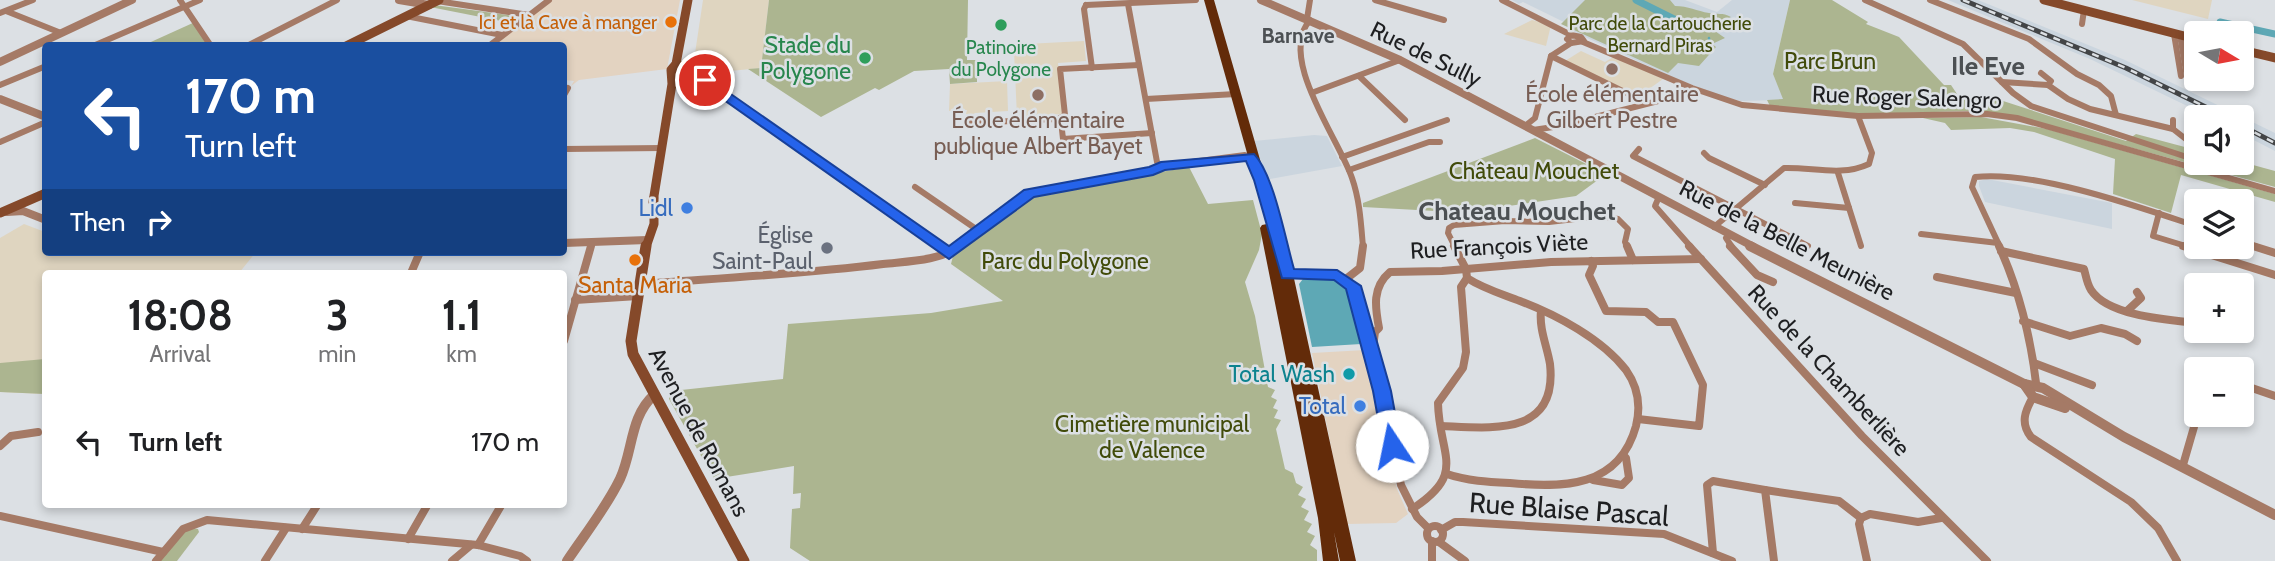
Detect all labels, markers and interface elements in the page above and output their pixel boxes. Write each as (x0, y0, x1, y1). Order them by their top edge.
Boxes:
place label: Ici et là Cave à manger (479, 11, 657, 34)
park label: Parc de la Cartoucherie Bernard Piras (1569, 12, 1752, 57)
marker: Ici et là Cave à manger (663, 14, 679, 30)
street label: Rue de Sully (1366, 15, 1486, 93)
marker: Patinoire du Polygone (993, 17, 1009, 33)
north arrow (2184, 21, 2254, 91)
map controls (2184, 21, 2254, 427)
district label: Barnave (1261, 23, 1335, 48)
place label: Stade du Polygone (760, 31, 851, 85)
place label: Patinoire du Polygone (951, 36, 1051, 81)
park label: Parc Brun (1784, 47, 1876, 75)
pin (675, 50, 735, 110)
marker: Stade du Polygone (857, 50, 873, 66)
district label: Ile Eve (1951, 50, 2025, 82)
icon: arrive (686, 61, 724, 99)
marker: École élémentaire Gilbert Pestre (1604, 61, 1620, 77)
text: 170 m (185, 66, 316, 125)
icon: left (70, 70, 161, 161)
place label: École élémentaire Gilbert Pestre (1525, 79, 1699, 134)
street label: Rue Roger Salengro (1812, 80, 2002, 114)
marker: École élémentaire publique Albert Bayet (1030, 87, 1046, 103)
place label: École élémentaire publique Albert Bayet (933, 105, 1143, 160)
button: sound (2184, 105, 2254, 175)
text: Turn left (185, 126, 296, 165)
park label: Château Mouchet (1449, 157, 1620, 185)
street label: Rue de la Belle Meunière (1675, 174, 1899, 307)
button: layers (2184, 189, 2254, 259)
place label: Lidl (638, 194, 674, 222)
district label: Chateau Mouchet (1418, 195, 1616, 227)
marker: Lidl (679, 200, 695, 216)
icon: right (140, 203, 178, 241)
text: Then (70, 206, 126, 238)
place label: Église Saint-Paul (712, 220, 814, 275)
street label: Rue François Viète (1409, 227, 1589, 265)
marker: Église Saint-Paul (819, 240, 835, 256)
park label: Parc du Polygone (981, 247, 1149, 275)
marker: Santa Maria (627, 252, 643, 268)
place label: Santa Maria (578, 271, 692, 299)
button: + (2184, 273, 2254, 343)
street label: Rue de la Chamberlière (1742, 278, 1916, 462)
text: 18:08 (128, 289, 233, 341)
text: 3 (326, 289, 349, 341)
text: 1.1 (442, 289, 481, 341)
text: Arrival (150, 340, 211, 368)
text: min (318, 340, 356, 368)
text: km (446, 340, 477, 368)
street label: Avenue de Romans (643, 343, 755, 521)
button: − (2184, 357, 2254, 427)
place label: Total Wash (1229, 360, 1335, 388)
marker: Total Wash (1341, 366, 1357, 382)
place label: Total (1299, 392, 1347, 420)
marker: Total (1352, 398, 1368, 414)
position arrow (1355, 409, 1429, 483)
park label: Cimetière municipal de Valence (1055, 410, 1250, 464)
icon: left (70, 423, 108, 461)
text: Turn left (129, 426, 222, 458)
text: 170 m (471, 426, 539, 458)
street label: Rue Blaise Pascal (1468, 485, 1670, 533)

